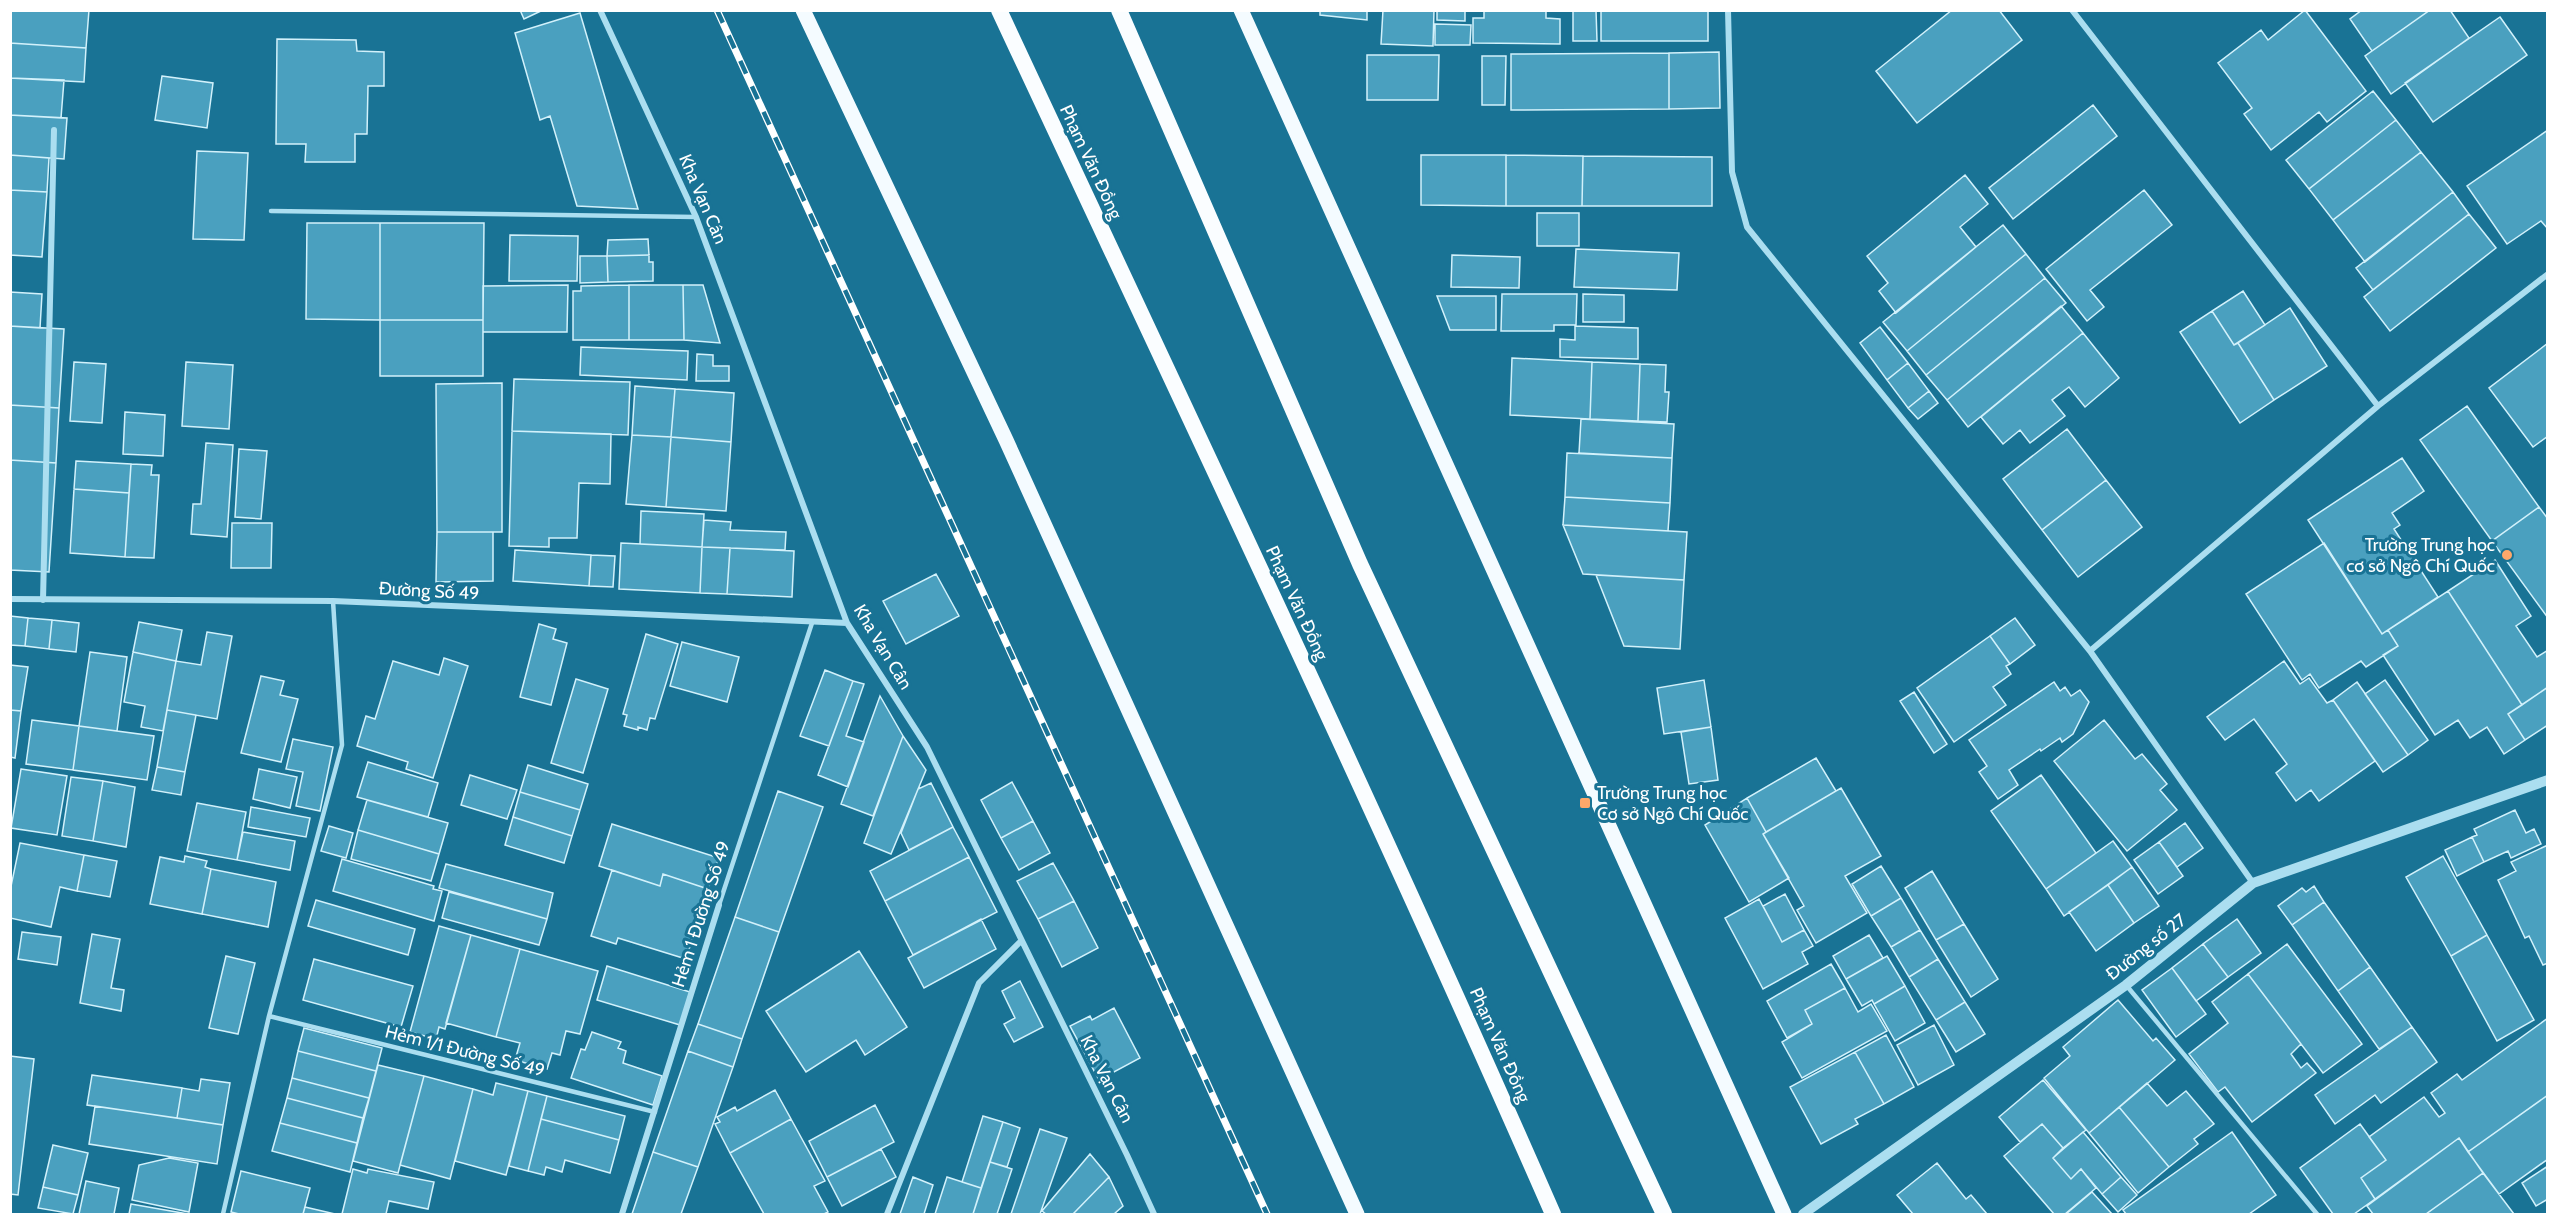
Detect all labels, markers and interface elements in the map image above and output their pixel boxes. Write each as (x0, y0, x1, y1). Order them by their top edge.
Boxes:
street label: Phạm Văn Đồng (1055, 101, 1128, 224)
street label: Kha Vạn Cân (674, 151, 732, 247)
place label: Trường Trung học cơ sở Ngô Chí Quốc (2346, 534, 2495, 577)
street label: Phạm Văn Đồng (1261, 542, 1334, 665)
marker: Trường Trung học cơ sở Ngô Chí Quốc (2500, 548, 2514, 562)
street label: Đường Số 49 (378, 577, 480, 605)
street label: Kha Vạn Cân (849, 600, 917, 694)
place label: Trường Trung học Cơ sở Ngô Chí Quốc (1597, 782, 1749, 825)
marker: Trường Trung học Cơ sở Ngô Chí Quốc (1578, 796, 1592, 810)
street label: Hẻm 1 Đường Số 49 (667, 838, 735, 990)
street label: Đường số 27 (2102, 909, 2190, 985)
street label: Phạm Văn Đồng (1465, 984, 1536, 1107)
street label: Hẻm 1/1 Đường Số 49 (383, 1021, 547, 1081)
street label: Kha Vạn Cân (1076, 1031, 1138, 1127)

